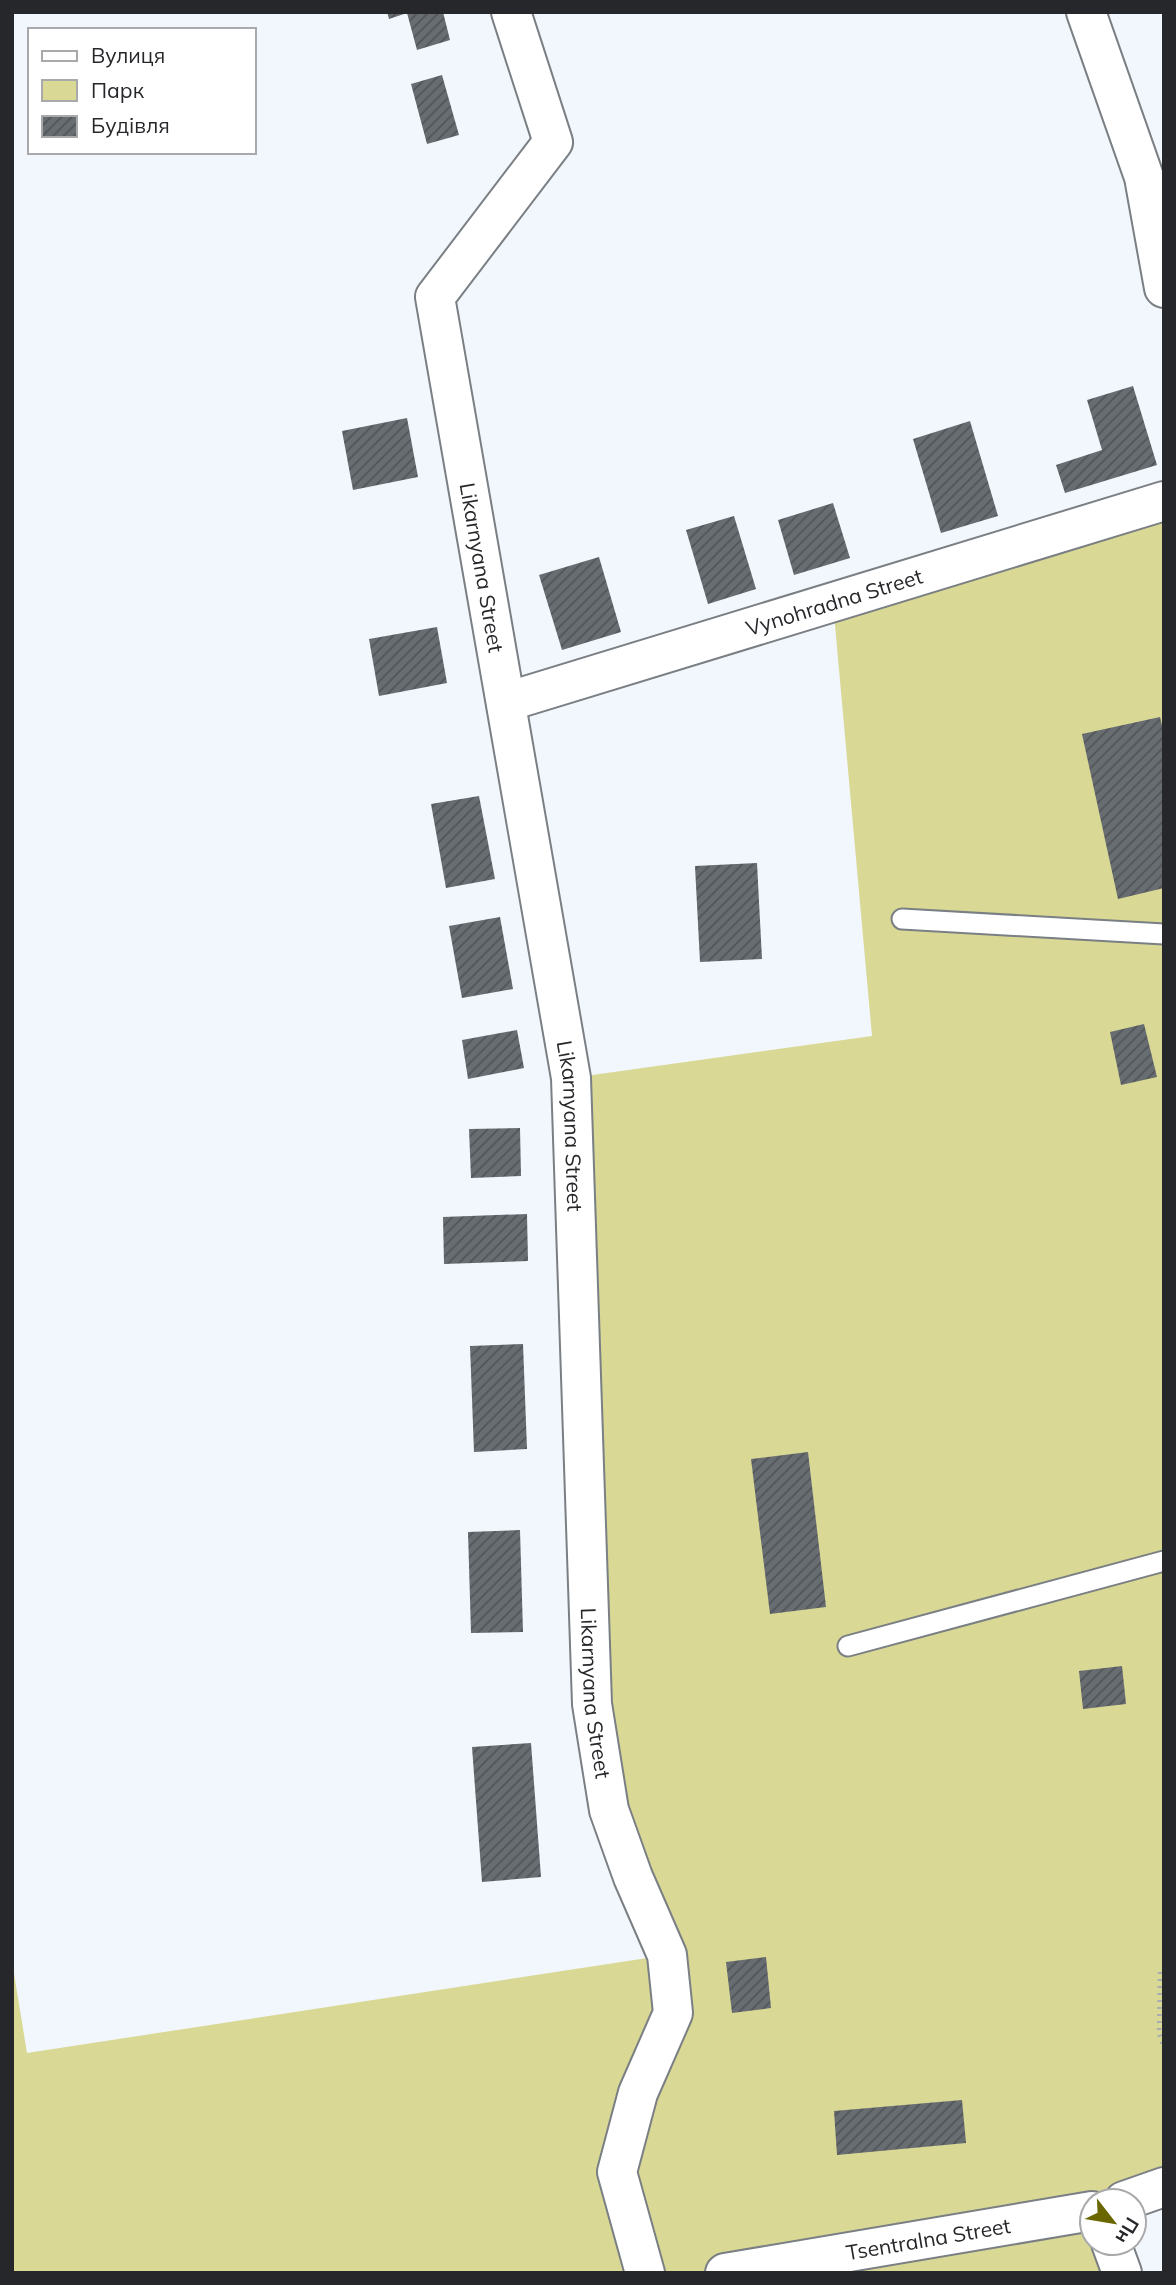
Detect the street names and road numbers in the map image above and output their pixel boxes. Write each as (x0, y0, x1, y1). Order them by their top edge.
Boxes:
street label: Likarnyana Street (455, 481, 510, 654)
street label: Vynohradna Street (743, 563, 925, 641)
street label: Likarnyana Street (552, 1038, 588, 1212)
street label: Likarnyana Street (576, 1607, 617, 1780)
street label: Tsentralna Street (844, 2212, 1012, 2265)

